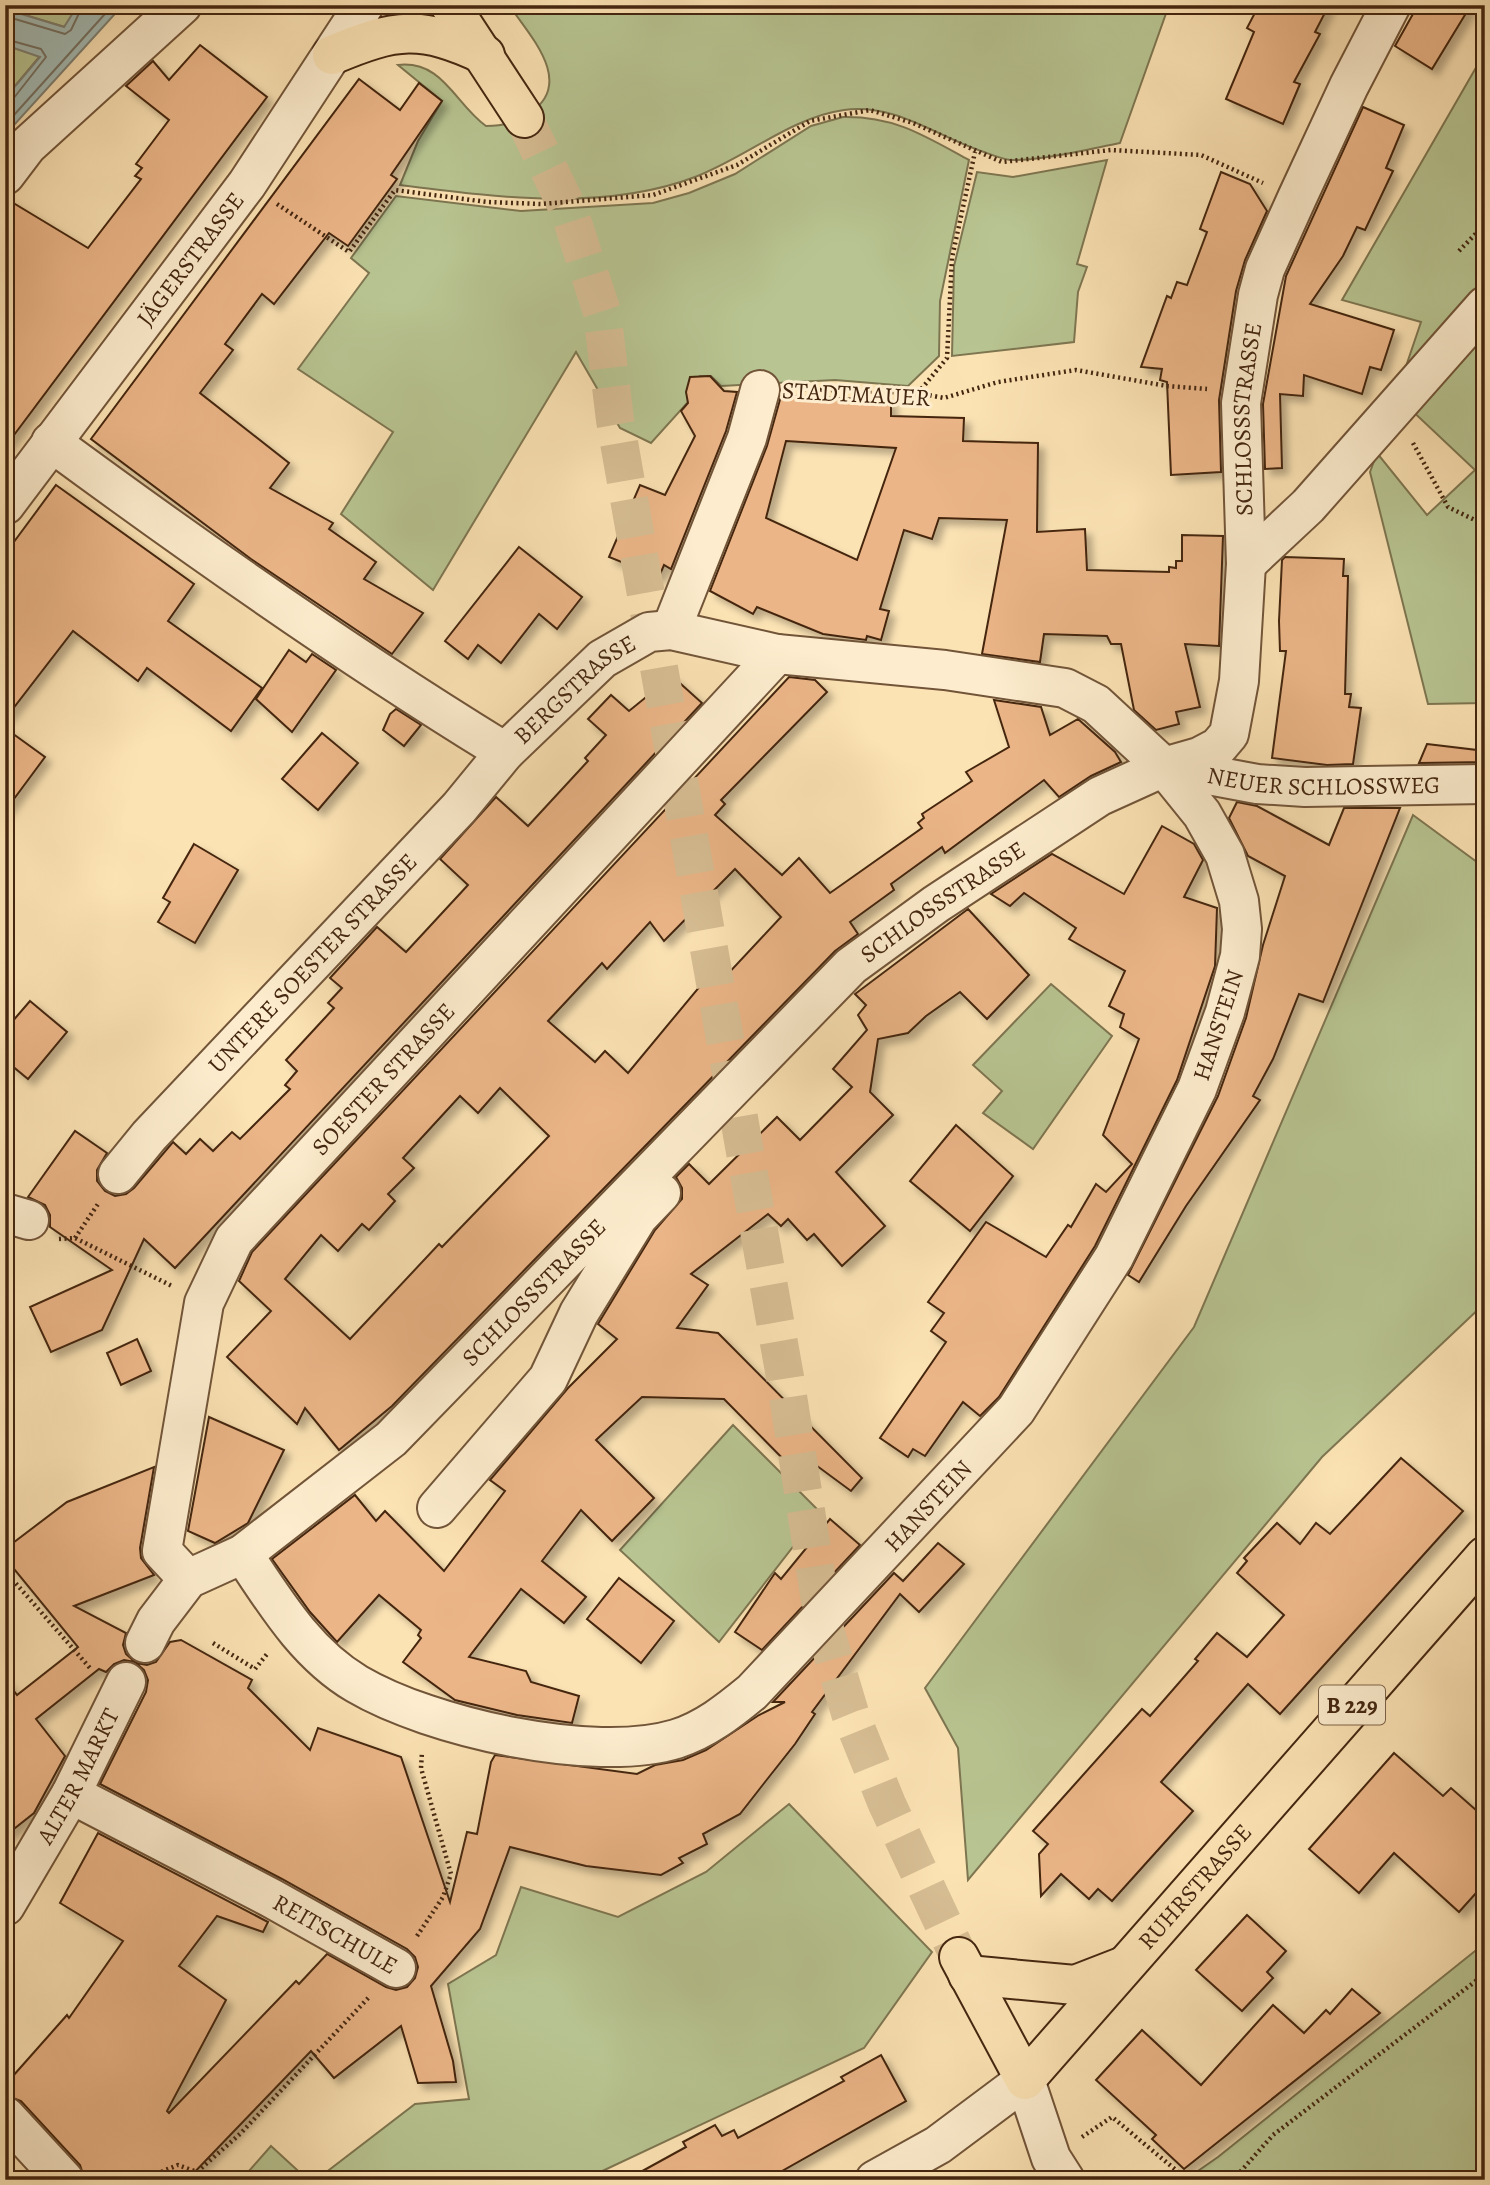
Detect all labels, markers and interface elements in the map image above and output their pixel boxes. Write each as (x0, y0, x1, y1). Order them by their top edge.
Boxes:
street label: JÄGERSTRASSE (129, 185, 251, 333)
street label: SCHLOSSSTRASSE (1225, 320, 1269, 517)
street label: STADTMAUER (781, 374, 931, 414)
street label: BERGSTRASSE (507, 627, 642, 751)
street label: NEUER SCHLOSSWEG (1205, 759, 1440, 803)
street label: SCHLOSSSTRASSE (854, 833, 1032, 970)
street label: UNTERE SOESTER STRASSE (202, 847, 422, 1079)
street label: HANSTEIN (1185, 965, 1251, 1085)
street label: SOESTER STRASSE (306, 997, 462, 1161)
street label: SCHLOSSSTRASSE (455, 1211, 613, 1373)
street label: HANSTEIN (877, 1453, 979, 1559)
road number: B 229 (1319, 1686, 1385, 1724)
street label: ALTER MARKT (28, 1703, 127, 1851)
street label: RUHRSTRASSE (1131, 1817, 1259, 1956)
street label: REITSCHULE (267, 1886, 403, 1982)

